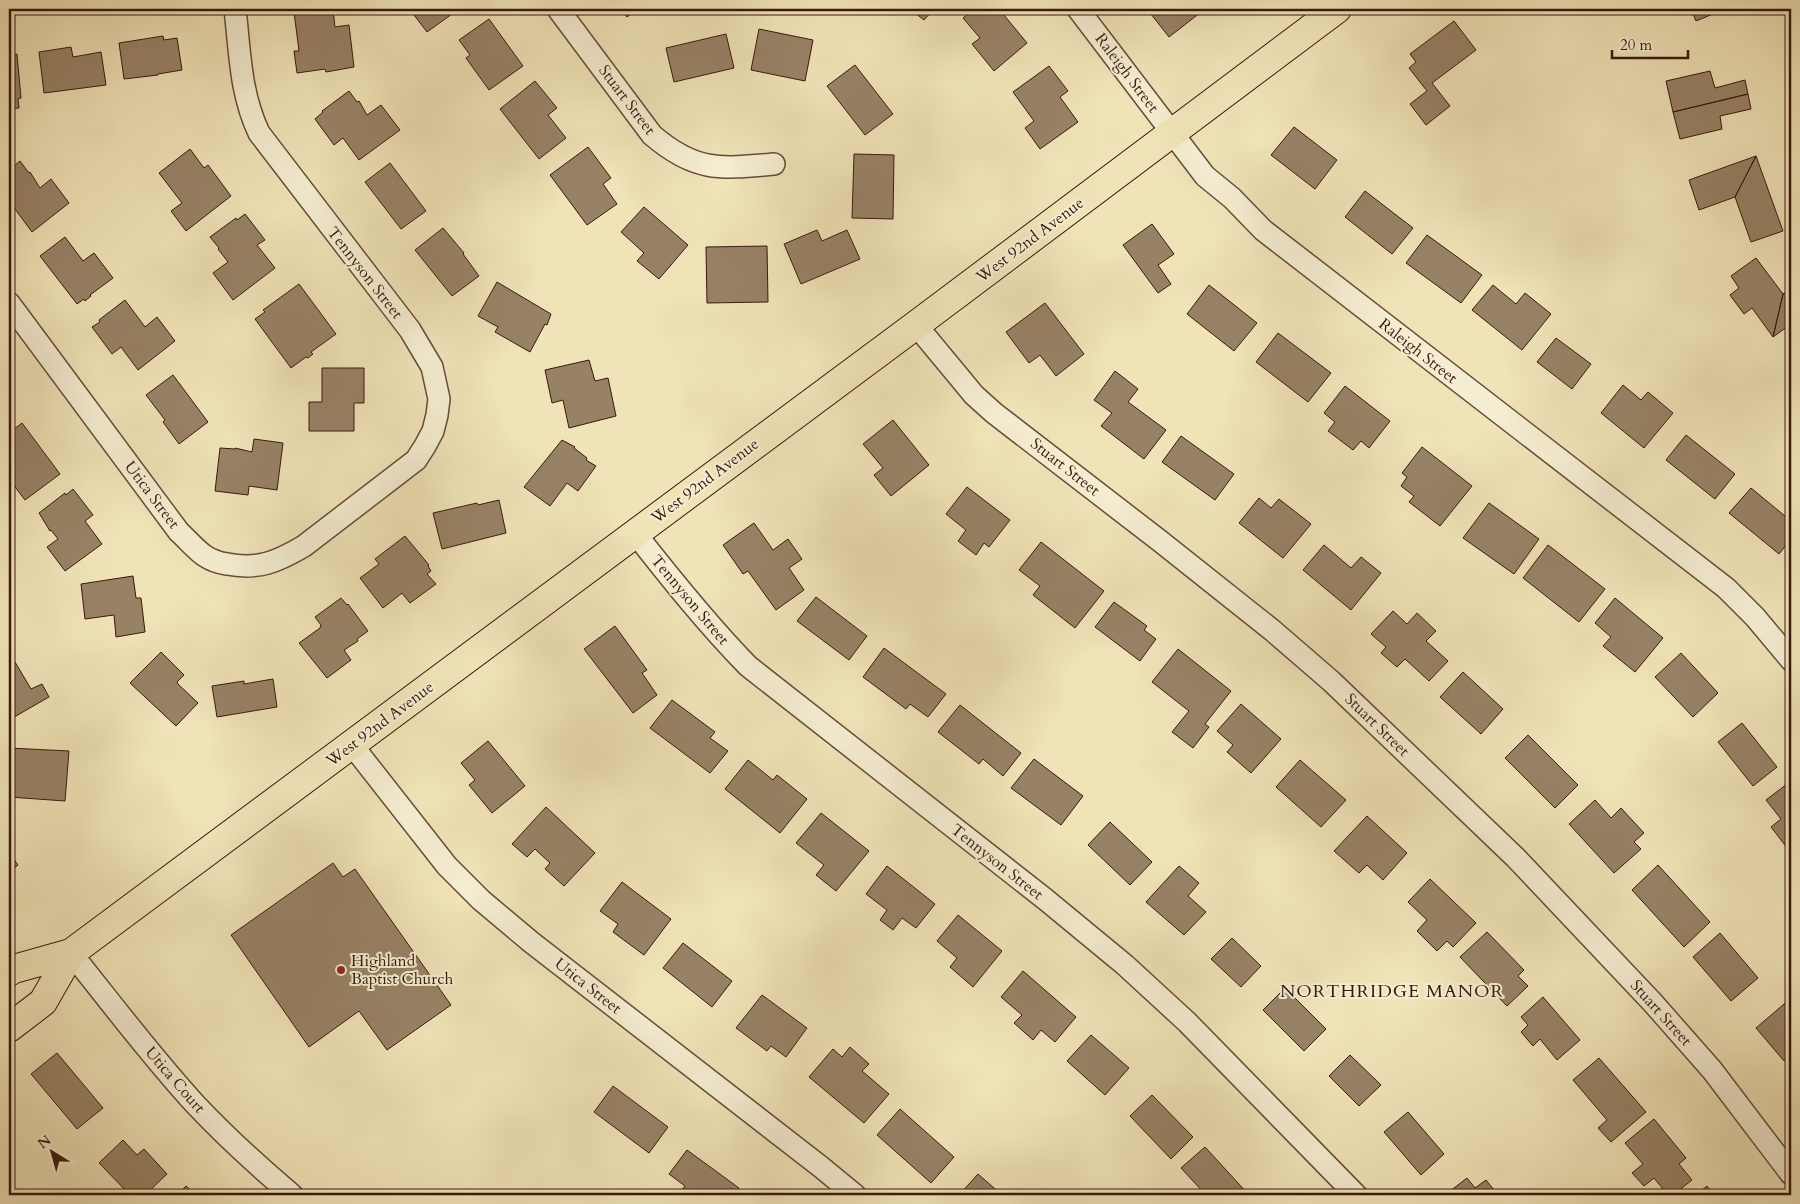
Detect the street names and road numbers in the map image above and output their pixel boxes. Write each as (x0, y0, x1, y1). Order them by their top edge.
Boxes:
street label: Raleigh Street (1090, 29, 1164, 117)
street label: Stuart Street (593, 60, 661, 140)
street label: West 92nd Avenue (971, 192, 1088, 288)
street label: Tennyson Street (322, 222, 408, 324)
street label: Raleigh Street (1374, 313, 1462, 389)
street label: West 92nd Avenue (646, 433, 763, 529)
street label: Stuart Street (1026, 433, 1104, 501)
street label: Utica Street (119, 457, 185, 533)
street label: Tennyson Street (646, 550, 734, 650)
street label: West 92nd Avenue (321, 676, 438, 772)
street label: Stuart Street (1340, 688, 1414, 762)
street label: Tennyson Street (946, 819, 1048, 905)
street label: Utica Street (550, 953, 626, 1019)
street label: Stuart Street (1625, 975, 1697, 1051)
street label: Utica Court (140, 1042, 210, 1118)

